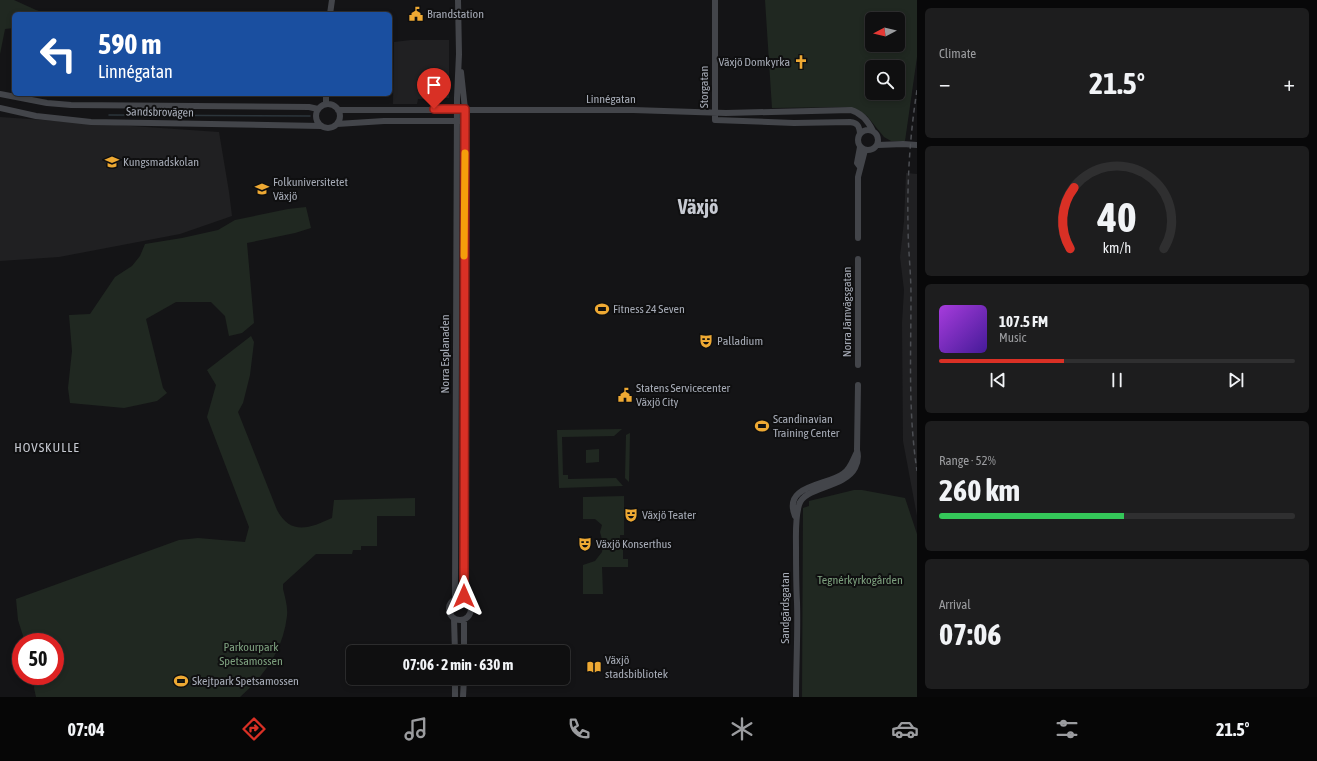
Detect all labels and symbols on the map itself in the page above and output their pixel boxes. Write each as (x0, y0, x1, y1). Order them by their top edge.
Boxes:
public building icon: Brandstation (408, 6, 424, 22)
place label: Brandstation (427, 7, 484, 21)
north arrow (865, 12, 905, 52)
church icon: Växjö Domkyrka (793, 54, 809, 70)
place label: Växjö Domkyrka (718, 55, 790, 69)
street label: Storgatan (697, 66, 711, 108)
pin (417, 68, 451, 109)
street label: Linnégatan (586, 92, 636, 106)
street label: Sandsbrovägen (126, 104, 194, 120)
school or university icon: Kungsmadskolan (104, 154, 120, 170)
place label: Kungsmadskolan (123, 155, 199, 169)
place label: Folkuniversitetet Växjö (273, 175, 348, 203)
school or university icon: Folkuniversitetet Växjö (254, 181, 270, 197)
district label: Växjö (677, 195, 718, 218)
street label: Norra Järnvägsgatan (840, 267, 854, 357)
sports icon: Fitness 24 Seven (594, 301, 610, 317)
place label: Fitness 24 Seven (613, 302, 685, 316)
street label: Norra Esplanaden (438, 315, 452, 393)
theatre icon: Palladium (698, 333, 714, 349)
place label: Palladium (717, 334, 763, 348)
place label: Statens Servicecenter Växjö City (636, 381, 731, 409)
public building icon: Statens Servicecenter Växjö City (617, 387, 633, 403)
place label: Scandinavian Training Center (773, 412, 840, 440)
sports icon: Scandinavian Training Center (754, 418, 770, 434)
district label: HOVSKULLE (14, 440, 80, 455)
theatre icon: Växjö Teater (623, 507, 639, 523)
place label: Växjö Teater (642, 508, 696, 522)
theatre icon: Växjö Konserthus (577, 536, 593, 552)
place label: Växjö Konserthus (596, 537, 672, 551)
street label: Sandgärdsgatan (778, 572, 792, 644)
park label: Tegnérkyrkogården (817, 573, 903, 587)
position arrow (443, 575, 485, 617)
speed limit sign: 50 (12, 633, 64, 685)
park label: Parkourpark Spetsamossen (219, 640, 283, 668)
place label: Växjö stadsbibliotek (605, 653, 669, 681)
library icon: Växjö stadsbibliotek (586, 659, 602, 675)
sports icon: Skejtpark Spetsamossen (173, 673, 189, 689)
place label: Skejtpark Spetsamossen (192, 674, 299, 688)

